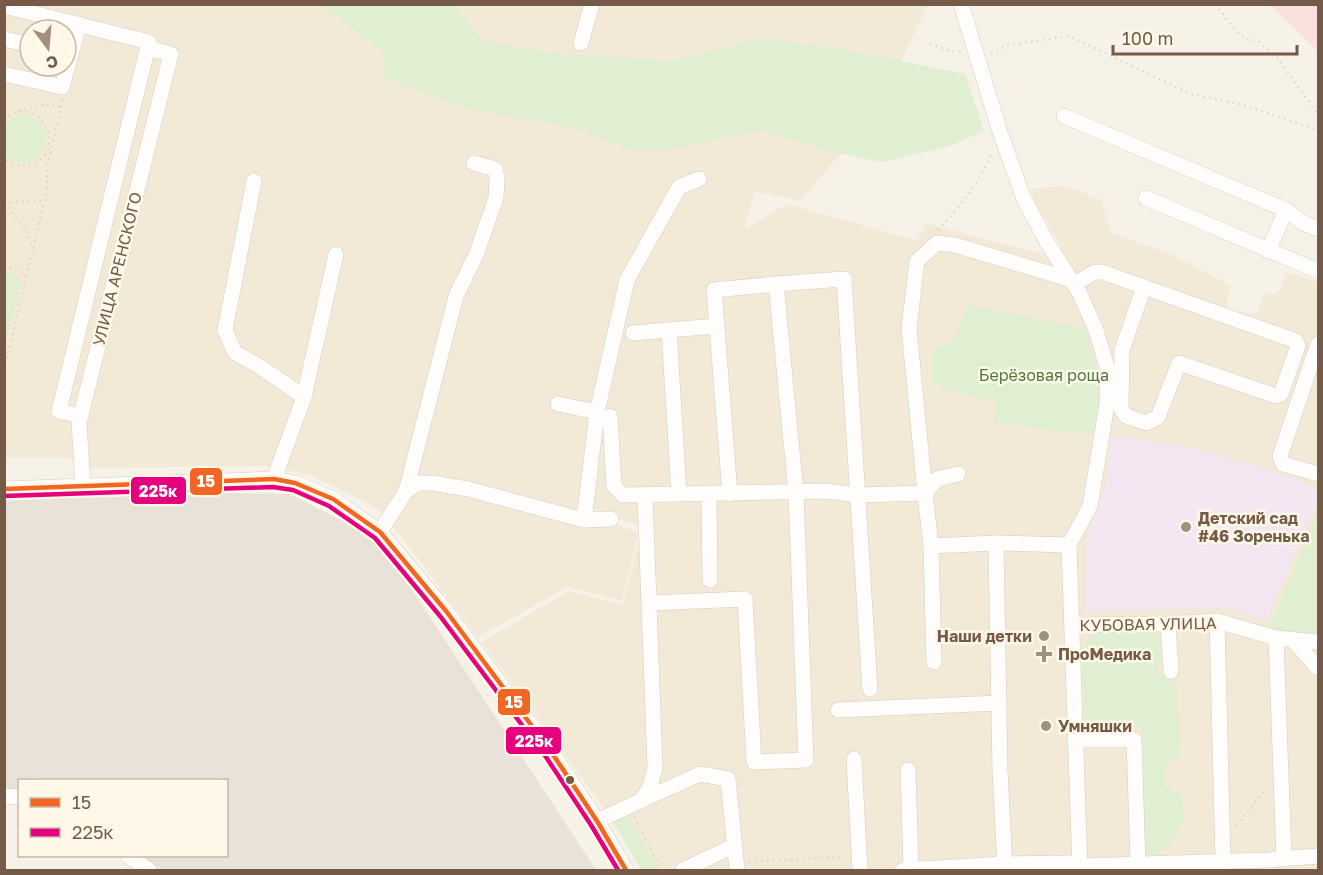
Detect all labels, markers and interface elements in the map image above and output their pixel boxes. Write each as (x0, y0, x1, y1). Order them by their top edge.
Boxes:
north arrow (18, 18, 78, 78)
scale bar (1113, 18, 1298, 56)
text: 100 m (1122, 27, 1173, 49)
text: С (44, 51, 60, 74)
street label: УЛИЦА АРЕНСКОГО (88, 190, 146, 348)
park label: Берёзовая роща (979, 365, 1109, 385)
line badge: 15 (189, 467, 223, 496)
text: 15 (197, 471, 215, 491)
line badge: 225к (130, 476, 187, 505)
text: 225к (139, 481, 178, 501)
place label: Детский сад #46 Зоренька (1198, 508, 1310, 546)
marker: Детский сад #46 Зоренька (1179, 520, 1193, 534)
street label: КУБОВАЯ УЛИЦА (1079, 613, 1217, 635)
place label: Наши детки (937, 626, 1032, 646)
marker: Наши детки (1037, 629, 1051, 643)
place label: ПроМедика (1058, 644, 1151, 664)
marker: ПроМедика (1035, 645, 1053, 663)
line badge: 15 (497, 688, 531, 716)
text: 15 (505, 692, 523, 712)
place label: Умняшки (1058, 716, 1132, 736)
marker: Умняшки (1039, 719, 1053, 733)
line badge: 225к (505, 726, 562, 755)
text: 225к (515, 731, 554, 751)
unlabelled marker (564, 774, 576, 786)
legend (18, 779, 228, 857)
text: 15 (72, 791, 91, 813)
text: 225к (72, 821, 114, 843)

